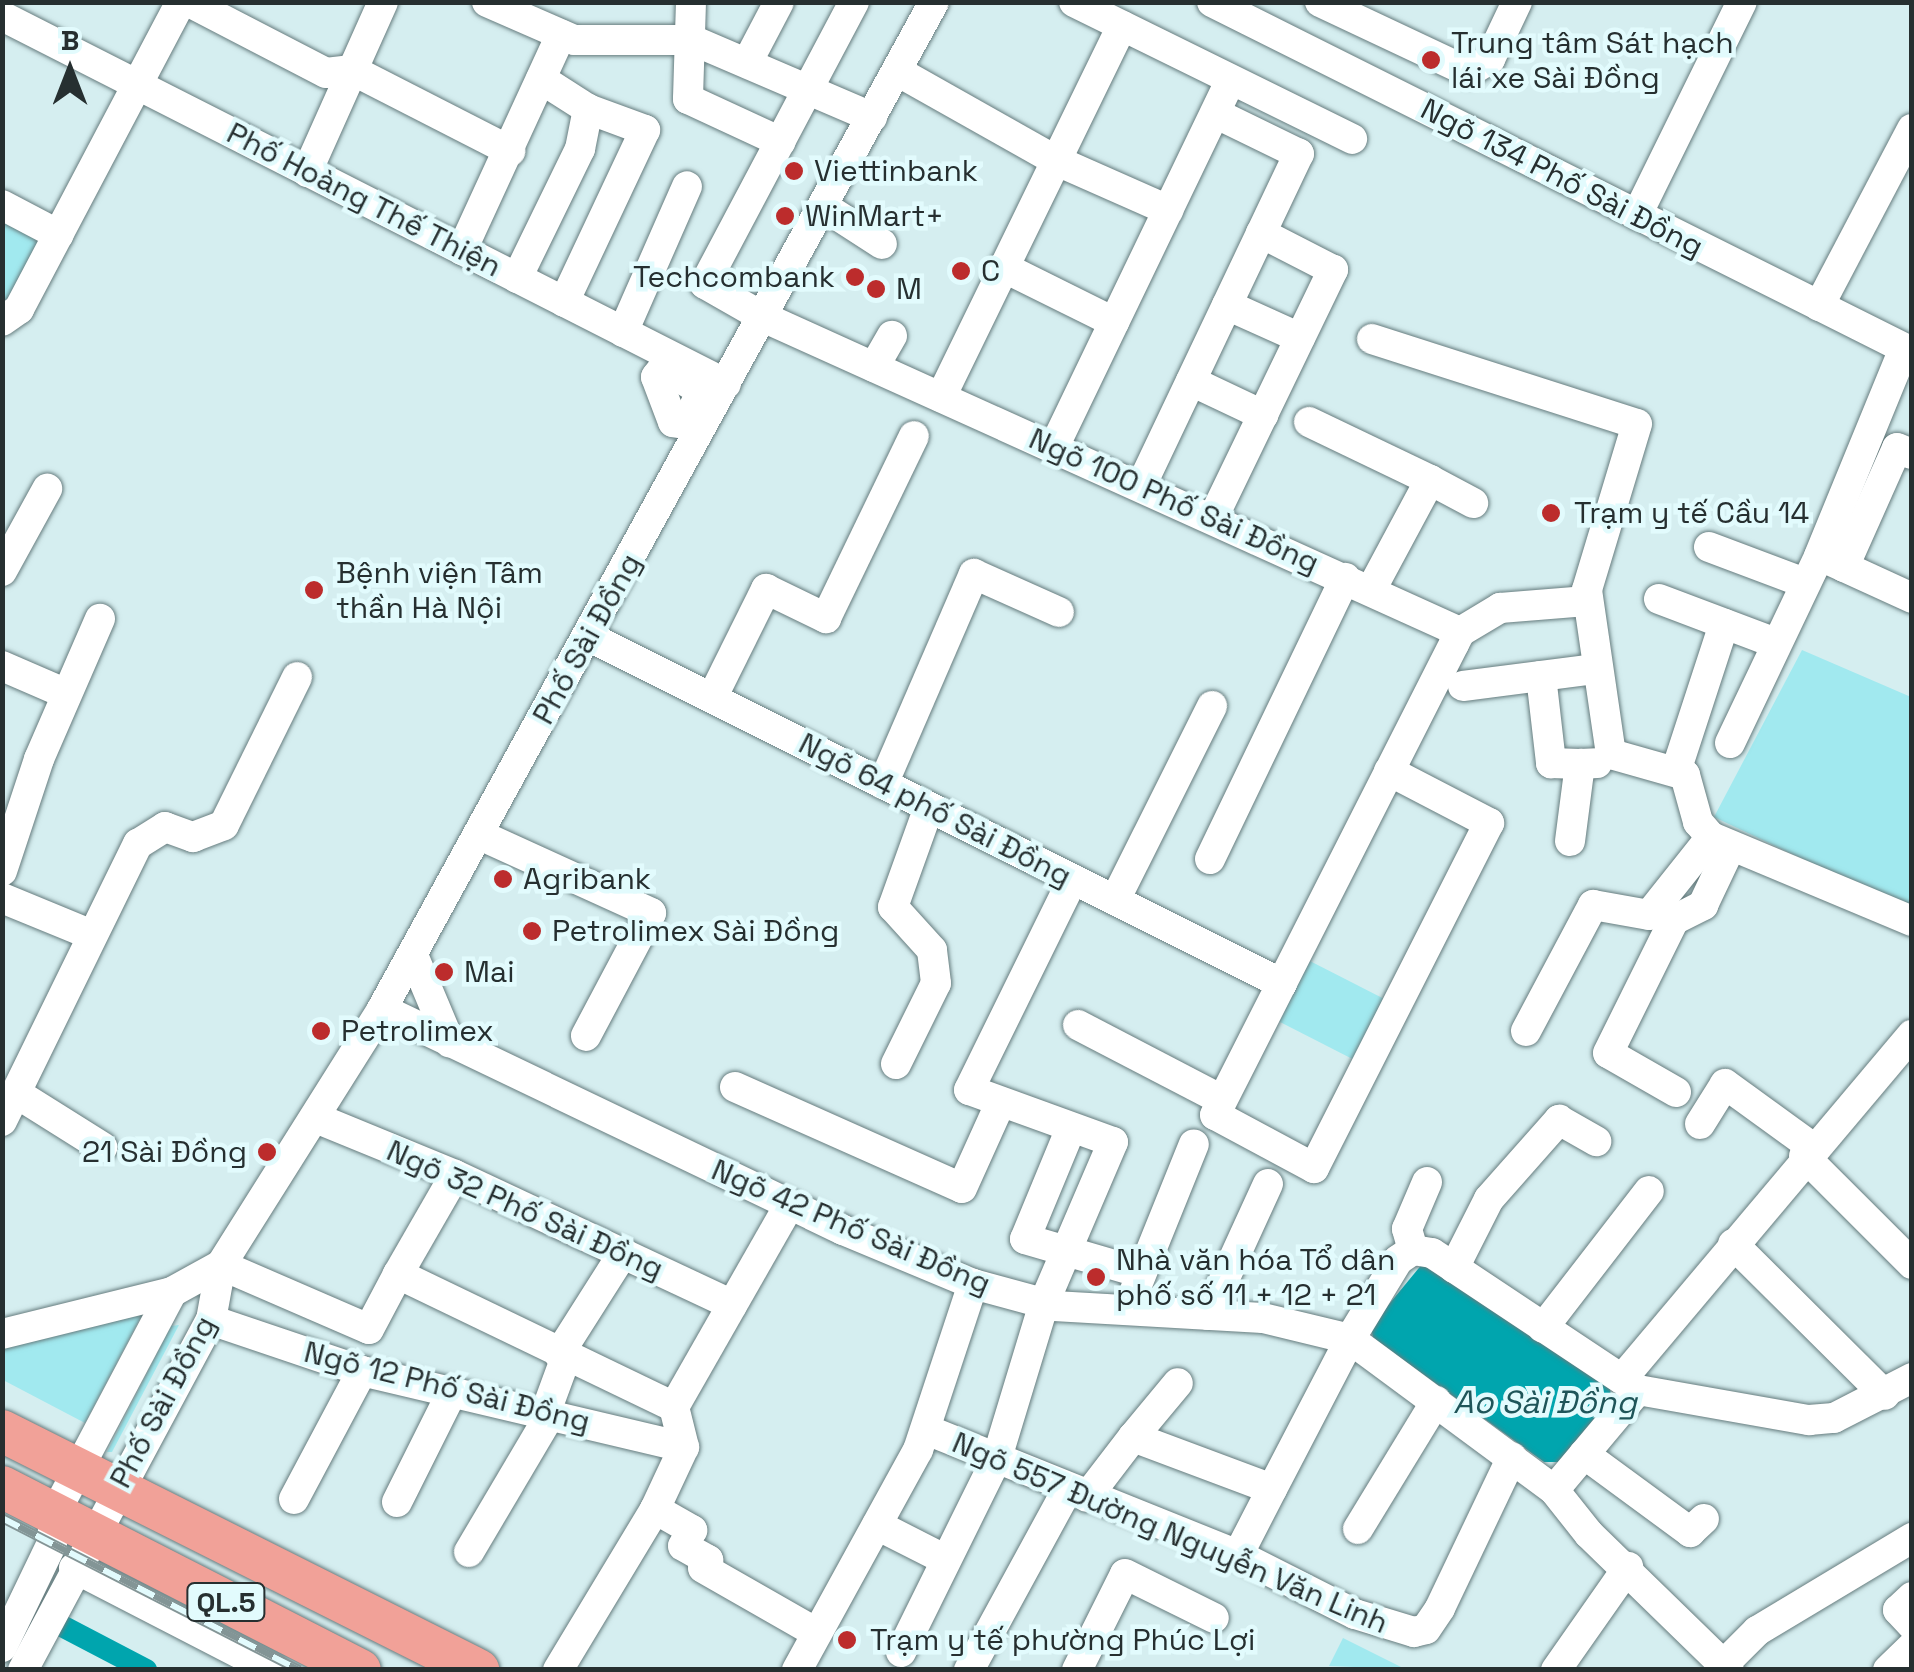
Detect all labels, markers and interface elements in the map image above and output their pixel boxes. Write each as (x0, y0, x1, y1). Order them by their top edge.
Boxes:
north arrow (20, 20, 120, 120)
text: B (61, 22, 79, 58)
place label: Trung tâm Sát hạch lái xe Sài Đồng (1451, 25, 1734, 96)
marker: Trung tâm Sát hạch lái xe Sài Đồng (1420, 49, 1442, 71)
street label: Ngõ 134 Phố Sài Đồng (1415, 91, 1709, 265)
street label: Phố Hoàng Thế Thiện (220, 115, 508, 285)
place label: Viettinbank (814, 153, 978, 189)
marker: Viettinbank (783, 160, 805, 182)
place label: WinMart+ (805, 198, 944, 234)
marker: WinMart+ (774, 205, 796, 227)
place label: C (981, 253, 1000, 289)
place label: Techcombank (633, 259, 835, 295)
marker: C (950, 260, 972, 282)
marker: Techcombank (844, 266, 866, 288)
place label: M (896, 271, 922, 307)
marker: M (865, 278, 887, 300)
street label: Ngõ 100 Phố Sài Đồng (1023, 421, 1325, 581)
place label: Trạm y tế Cầu 14 (1574, 495, 1809, 531)
marker: Trạm y tế Cầu 14 (1538, 500, 1564, 526)
street label: Phố Sài Đồng (525, 547, 649, 731)
place label: Bệnh viện Tâm thần Hà Nội (336, 555, 544, 626)
marker: Bệnh viện Tâm thần Hà Nội (301, 577, 327, 603)
street label: Ngõ 64 phố Sài Đồng (793, 726, 1077, 894)
place label: Agribank (523, 861, 651, 897)
marker: Agribank (492, 868, 514, 890)
place label: Petrolimex Sài Đồng (552, 913, 839, 949)
marker: Petrolimex Sài Đồng (521, 920, 543, 942)
place label: Mai (464, 954, 515, 990)
marker: Mai (433, 961, 455, 983)
place label: Petrolimex (341, 1013, 494, 1049)
marker: Petrolimex (310, 1020, 332, 1042)
street label: Ngõ 32 Phố Sài Đồng (381, 1133, 669, 1287)
place label: 21 Sài Đồng (82, 1134, 247, 1170)
marker: 21 Sài Đồng (256, 1141, 278, 1163)
street label: Ngõ 42 Phố Sài Đồng (706, 1152, 996, 1302)
place label: Nhà văn hóa Tổ dân phố số 11 + 12 + 21 (1116, 1242, 1396, 1312)
marker: Nhà văn hóa Tổ dân phố số 11 + 12 + 21 (1085, 1266, 1107, 1288)
street label: Phố Sài Đồng (103, 1310, 223, 1494)
street label: Ngõ 12 Phố Sài Đồng (300, 1334, 594, 1440)
water label: Ao Sài Đồng (1453, 1383, 1637, 1421)
street label: Ngõ 557 Đường Nguyễn Văn Linh (947, 1425, 1393, 1641)
road number: QL.5 (186, 1579, 266, 1625)
place label: Trạm y tế phường Phúc Lợi (870, 1622, 1255, 1658)
marker: Trạm y tế phường Phúc Lợi (834, 1627, 860, 1653)

